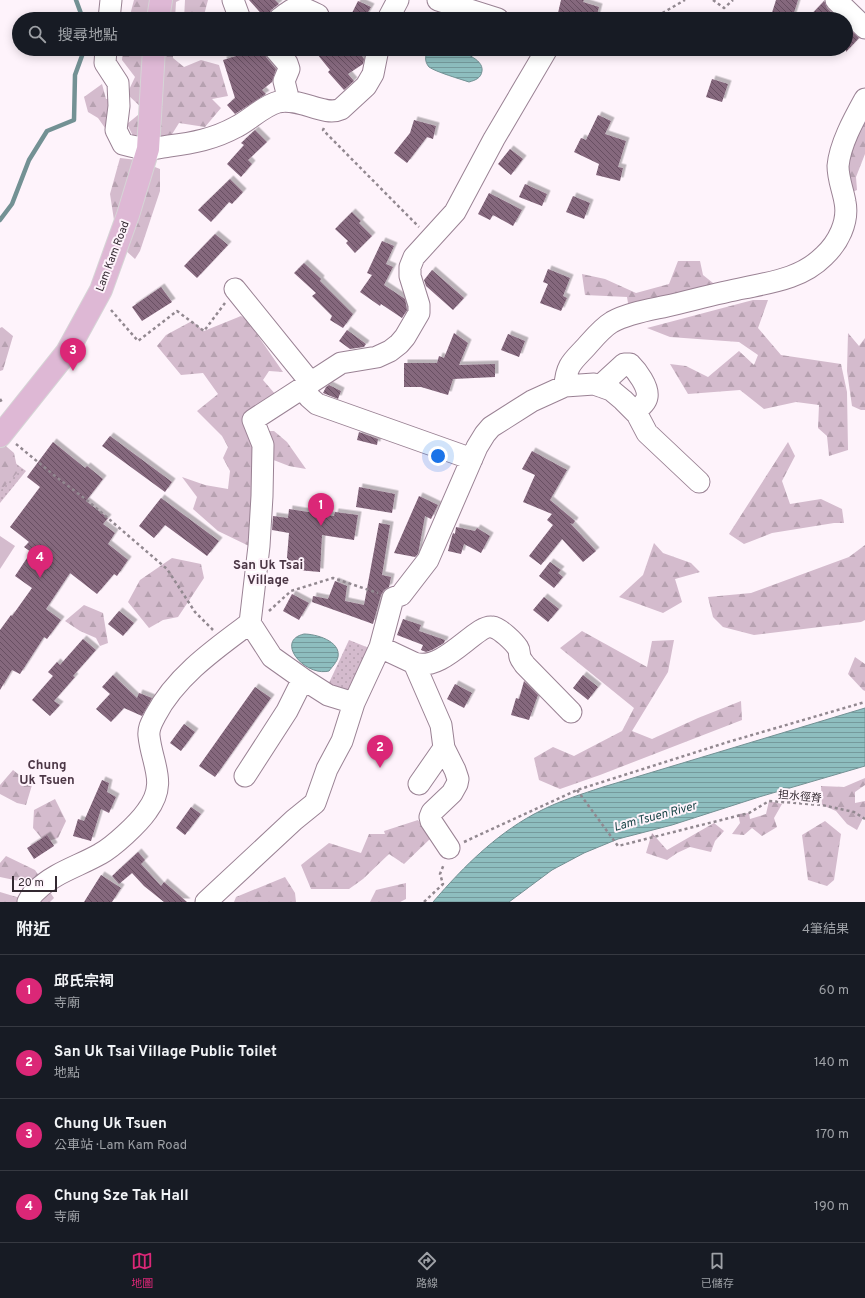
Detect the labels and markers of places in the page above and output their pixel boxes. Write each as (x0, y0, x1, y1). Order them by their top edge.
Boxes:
pin: 3 (60, 338, 86, 371)
pin: 1 (308, 493, 334, 526)
pin: 4 (27, 545, 53, 578)
pin: 2 (367, 735, 393, 768)

